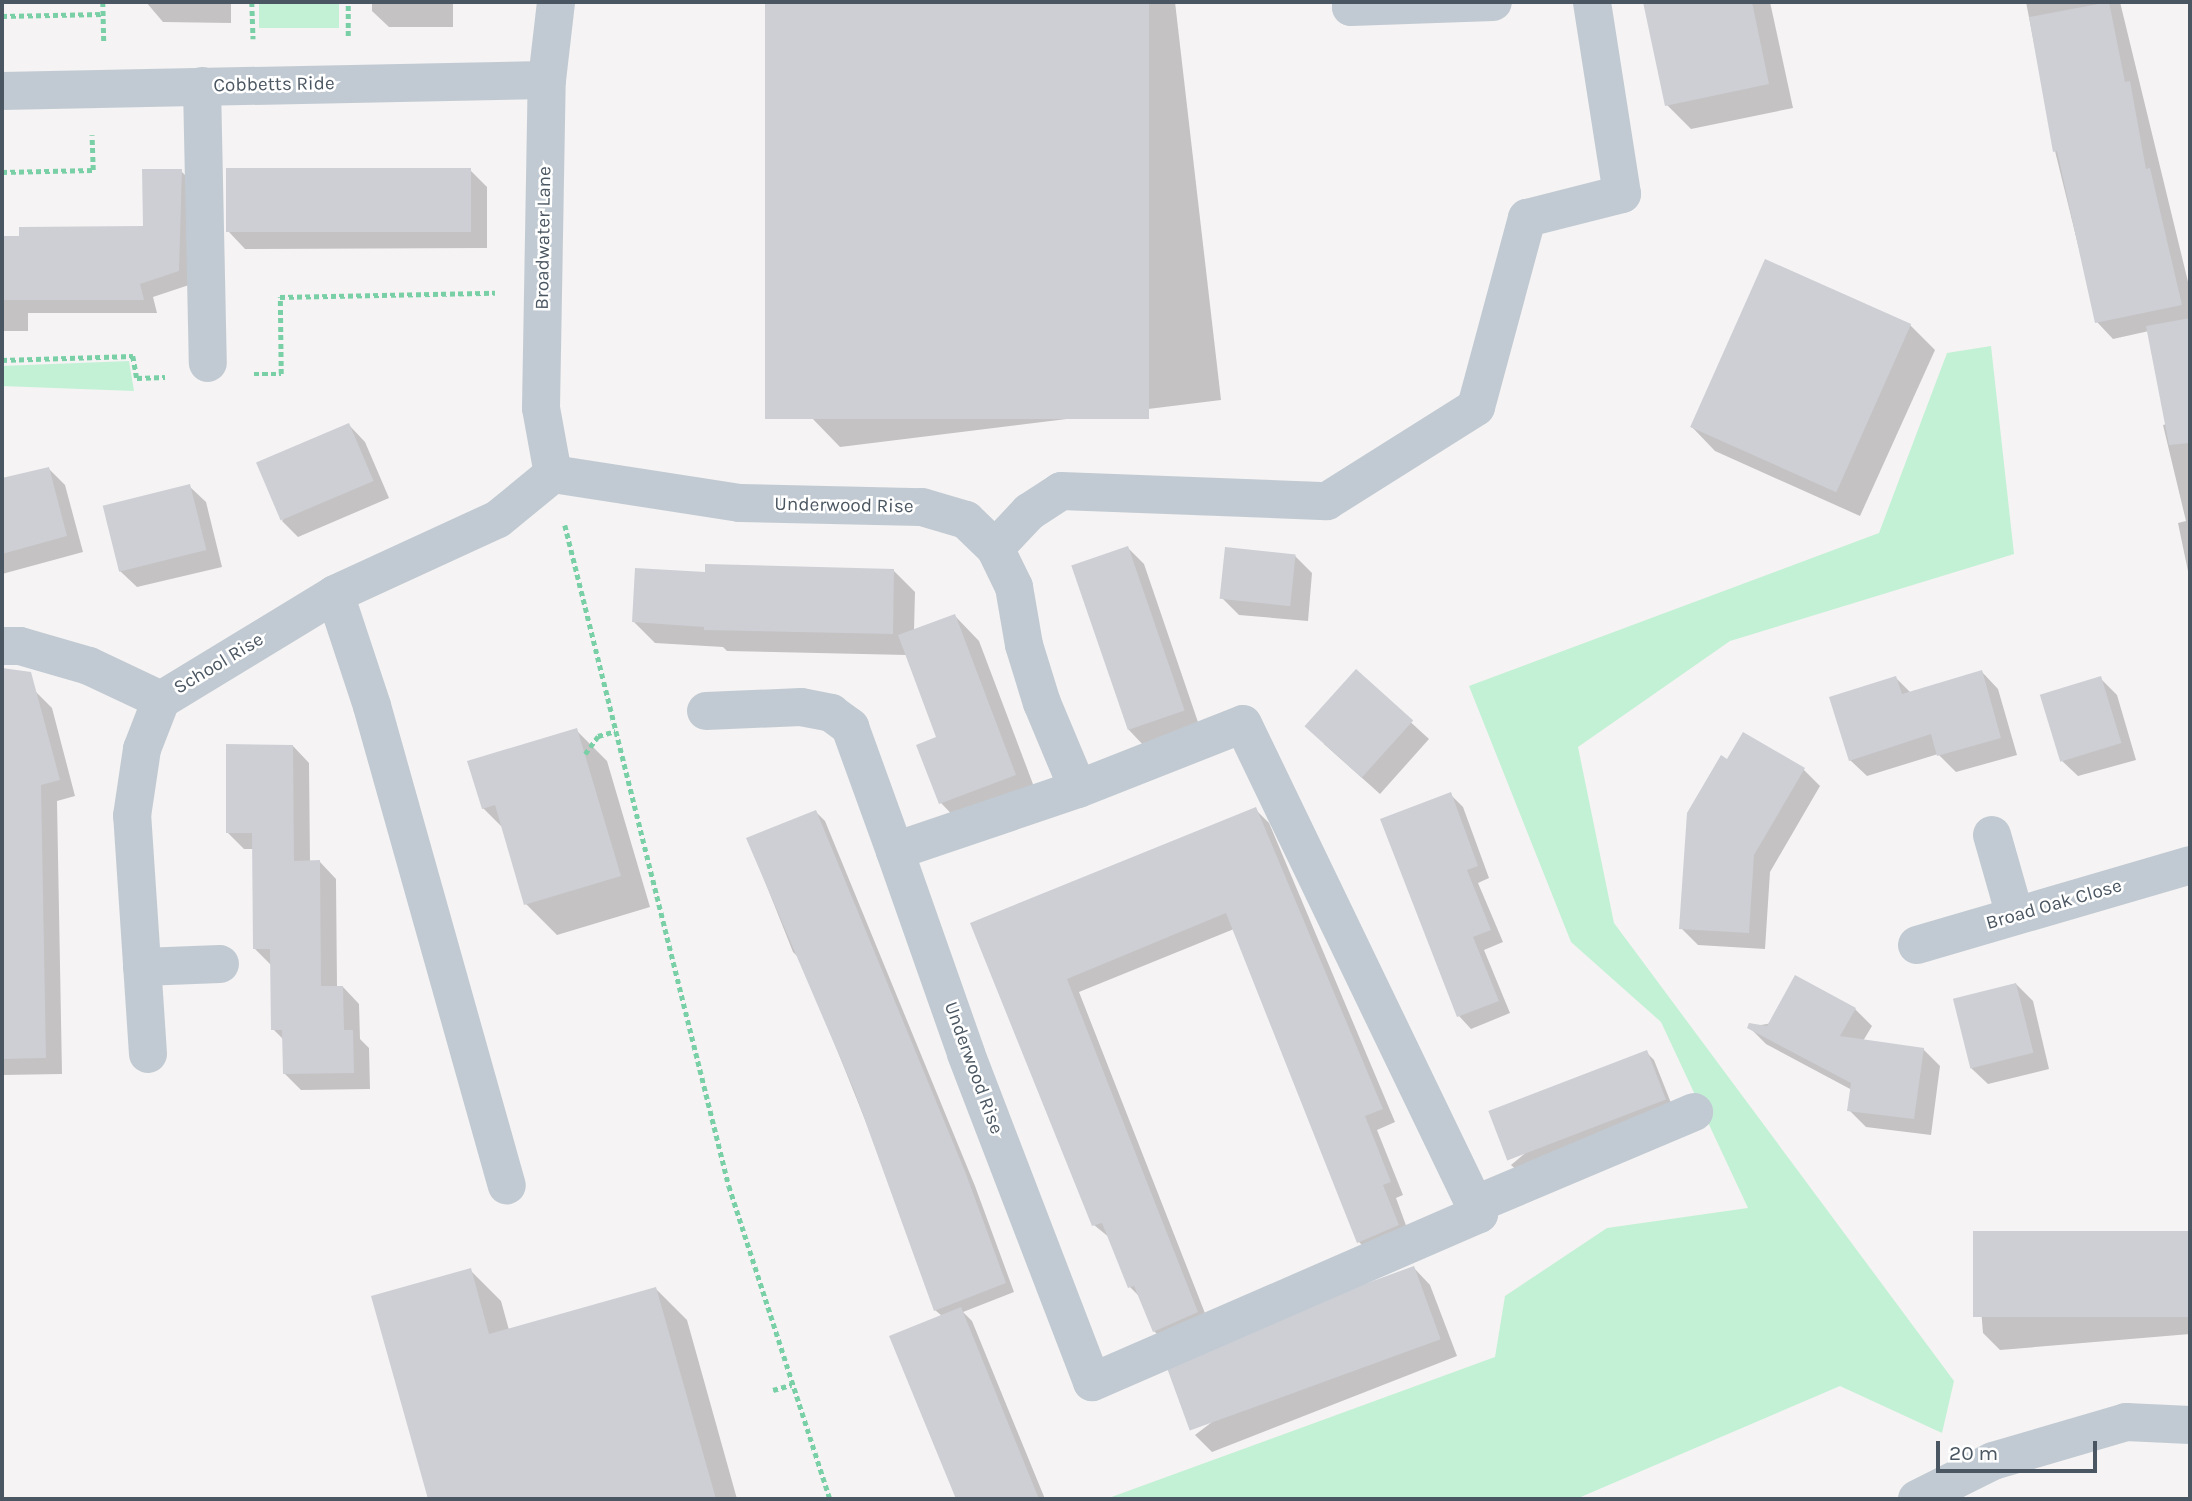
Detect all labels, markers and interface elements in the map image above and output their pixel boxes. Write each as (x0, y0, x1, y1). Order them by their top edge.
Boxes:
street label: Cobbetts Ride (213, 73, 335, 97)
street label: Broadwater Lane (531, 166, 557, 310)
street label: Underwood Rise (774, 493, 914, 519)
street label: School Rise (170, 628, 268, 700)
street label: Broad Oak Close (1983, 875, 2125, 935)
street label: Underwood Rise (939, 999, 1007, 1137)
scale bar (1940, 1428, 2101, 1472)
text: 20 m (1949, 1441, 1998, 1465)

